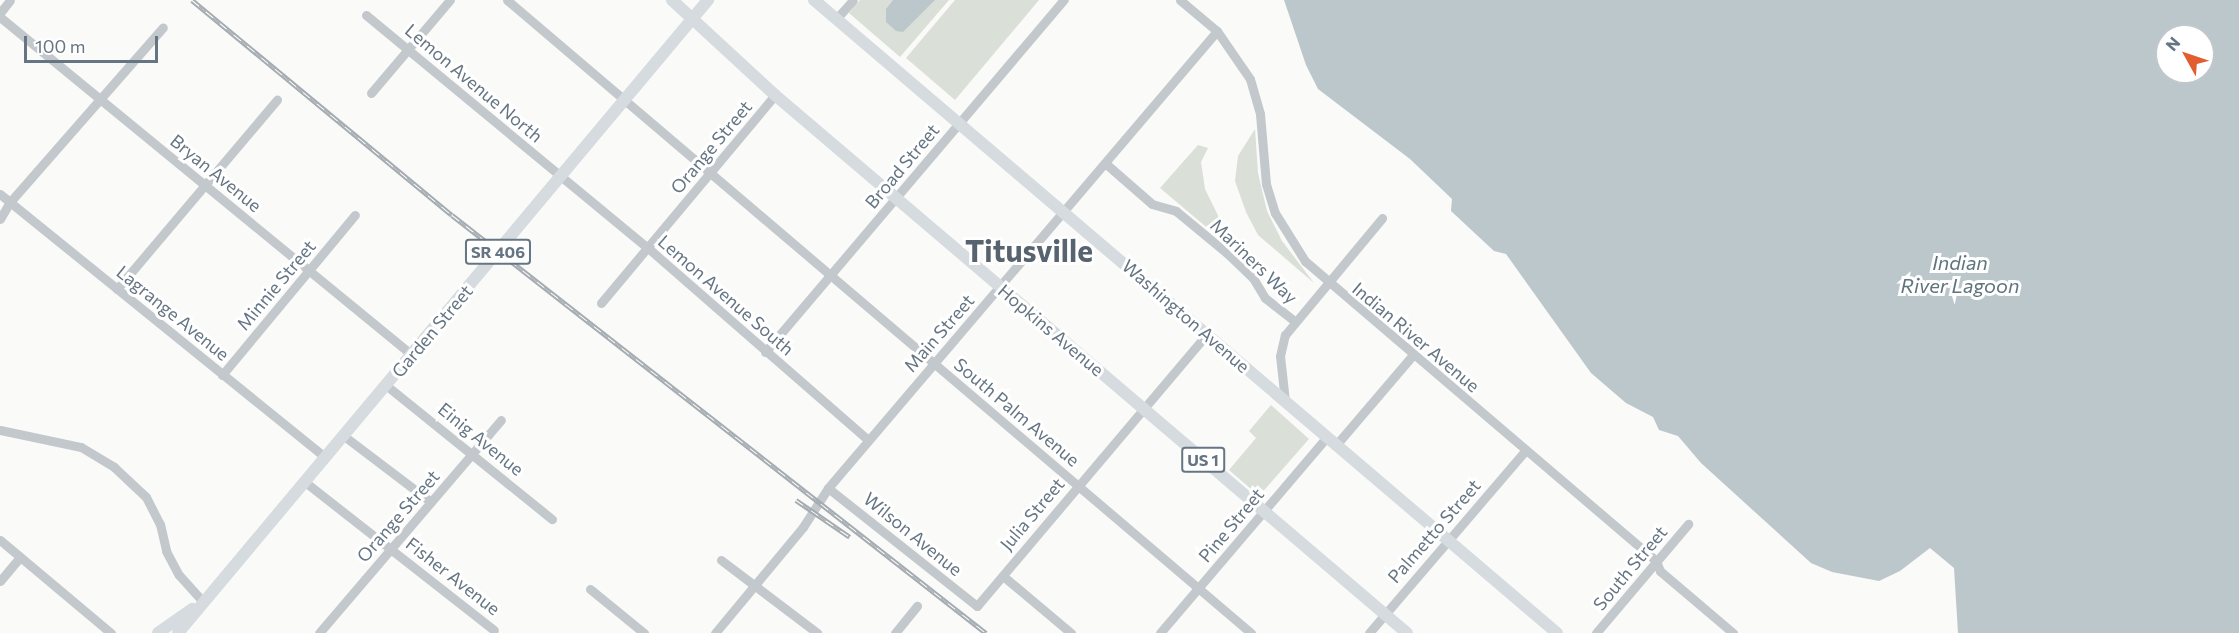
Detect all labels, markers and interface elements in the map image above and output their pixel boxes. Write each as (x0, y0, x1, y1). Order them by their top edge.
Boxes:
street label: Lemon Avenue North (401, 19, 547, 147)
scale bar (27, 24, 160, 62)
north arrow (2155, 24, 2215, 84)
text: N (2161, 33, 2183, 54)
text: 100 m (35, 35, 85, 57)
street label: Orange Street (666, 96, 756, 198)
street label: Broad Street (860, 119, 944, 213)
street label: Bryan Avenue (166, 130, 266, 216)
street label: Mariners Way (1206, 214, 1302, 308)
street label: Lemon Avenue South (654, 230, 798, 360)
district label: Titusville (965, 232, 1093, 268)
street label: Minnie Street (232, 236, 320, 334)
road number: SR 406 (464, 239, 532, 265)
water label: Indian River Lagoon (1901, 251, 2019, 298)
street label: Washington Avenue (1118, 255, 1254, 377)
street label: Lagrange Avenue (112, 261, 234, 365)
street label: Indian River Avenue (1348, 278, 1484, 396)
street label: Garden Street (387, 280, 477, 382)
street label: Hopkins Avenue (994, 280, 1108, 380)
street label: Main Street (899, 290, 979, 376)
street label: South Palm Avenue (950, 353, 1084, 471)
street label: Einig Avenue (434, 398, 528, 480)
road number: US 1 (1180, 447, 1226, 473)
street label: Orange Street (352, 466, 444, 566)
street label: Julia Street (995, 473, 1069, 555)
street label: Palmetto Street (1383, 475, 1485, 587)
street label: Pine Street (1194, 484, 1268, 566)
street label: Wilson Avenue (859, 488, 967, 580)
street label: South Street (1589, 521, 1671, 615)
street label: Fisher Avenue (402, 533, 504, 619)

